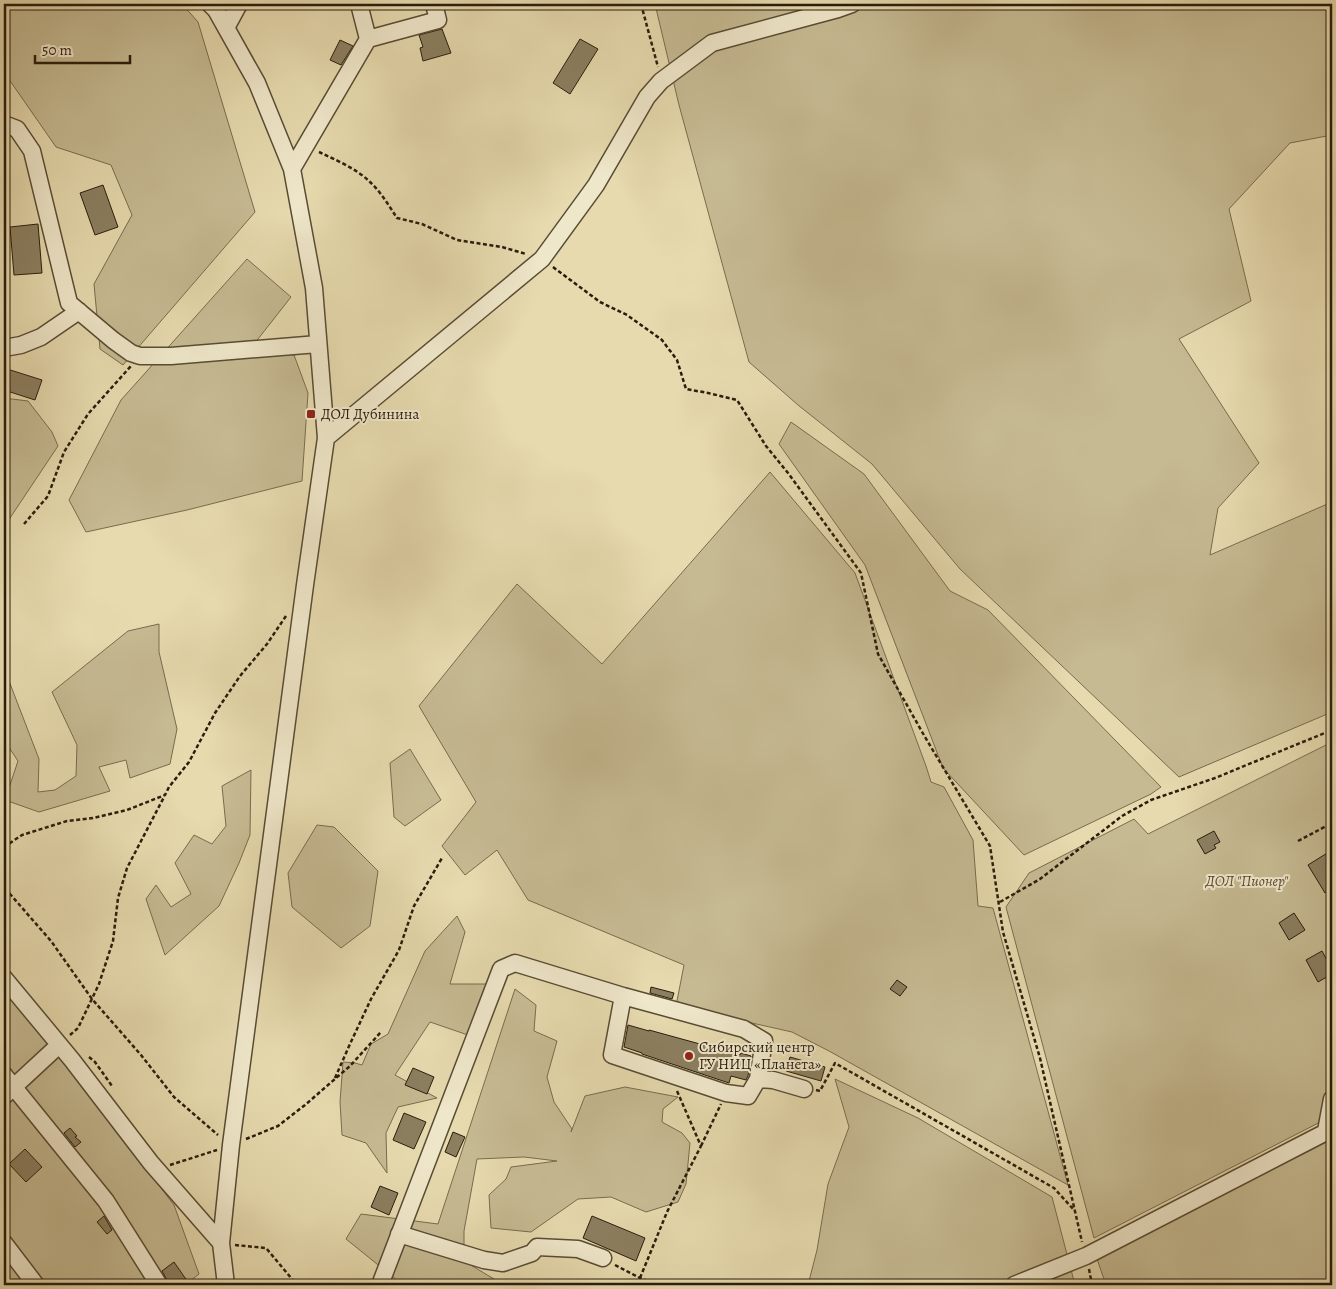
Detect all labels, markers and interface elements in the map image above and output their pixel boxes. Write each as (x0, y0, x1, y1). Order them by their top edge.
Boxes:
scale bar (35, 32, 130, 64)
text: 50 m (42, 40, 72, 60)
place label: ДОЛ Дубинина (321, 404, 420, 424)
marker: ДОЛ Дубинина (305, 408, 317, 420)
park label: ДОЛ "Пионер" (1205, 871, 1289, 891)
place label: Сибирский центр ГУ НИЦ «Планета» (699, 1037, 822, 1074)
marker: Сибирский центр ГУ НИЦ «Планета» (683, 1050, 695, 1062)

